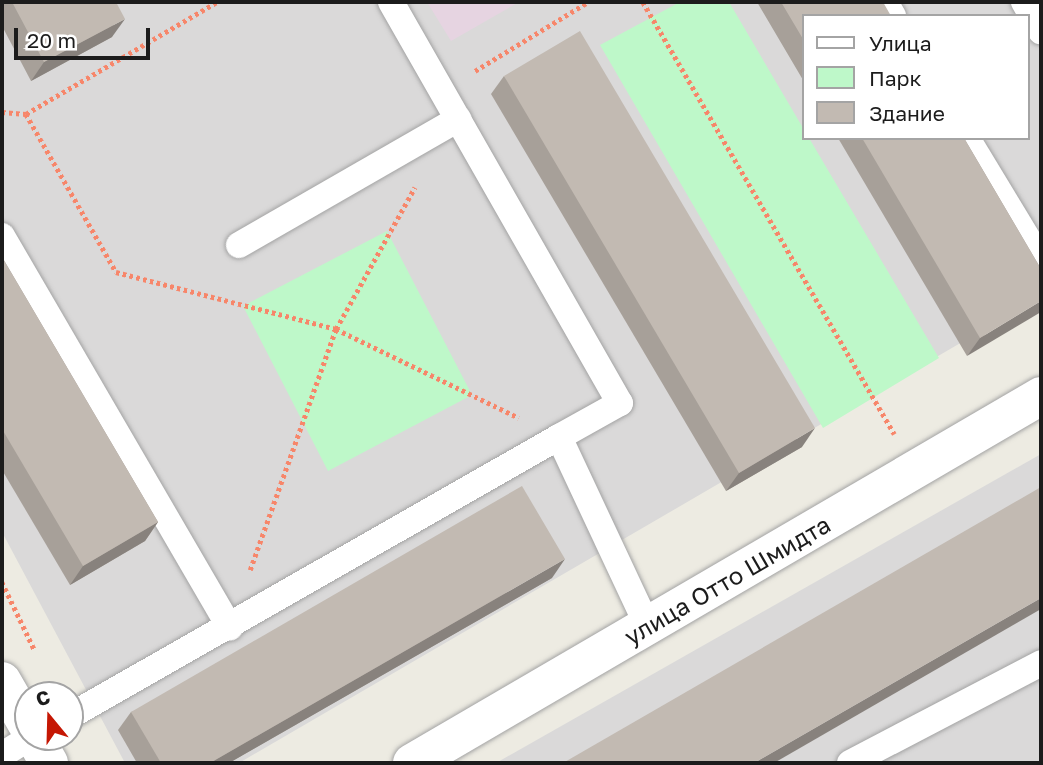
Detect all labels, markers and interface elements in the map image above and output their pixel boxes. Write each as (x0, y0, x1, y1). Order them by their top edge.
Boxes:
scale bar (18, 14, 154, 58)
legend (802, 14, 1029, 140)
text: 20 m (27, 27, 76, 53)
text: Улица (869, 30, 932, 56)
text: Парк (869, 65, 922, 91)
text: Здание (869, 100, 945, 126)
street label: улица Отто Шмидта (619, 509, 835, 651)
north arrow (14, 681, 84, 751)
text: С (33, 684, 53, 711)

